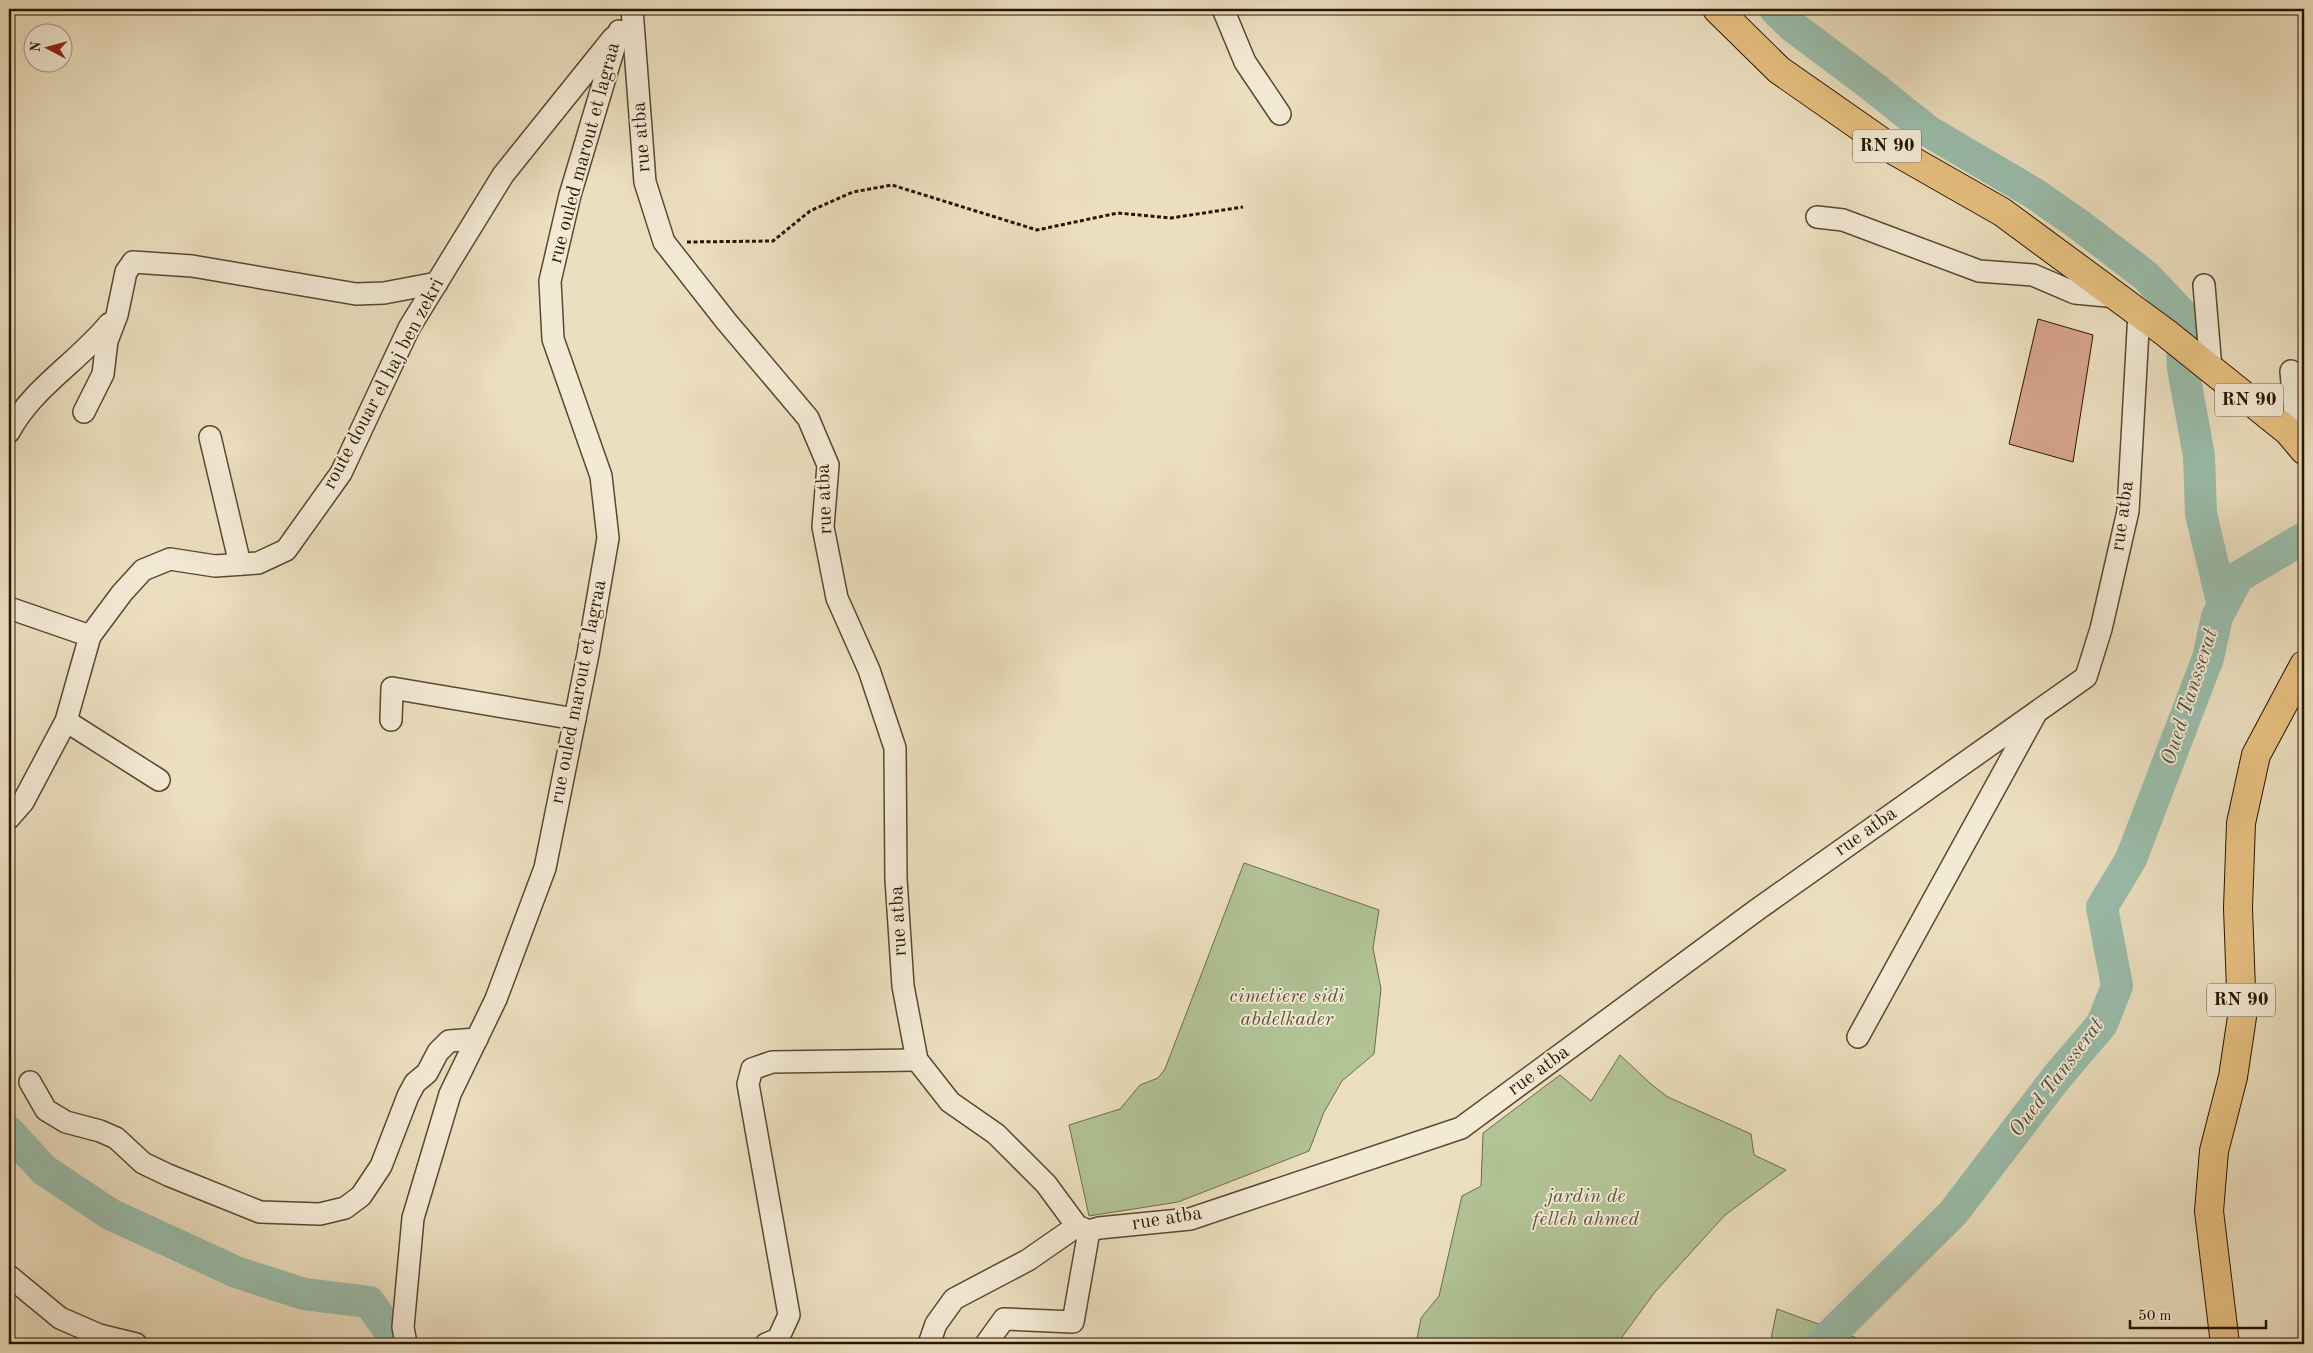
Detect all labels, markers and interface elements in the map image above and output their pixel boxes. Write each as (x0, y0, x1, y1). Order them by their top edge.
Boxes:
north arrow (22, 22, 72, 72)
text: N (29, 40, 44, 53)
street label: rue ouled marout et lagraa (546, 40, 624, 266)
street label: rue atba (630, 101, 654, 173)
road number: RN 90 (1853, 130, 1921, 162)
street label: route douar el haj ben zekri (320, 275, 448, 493)
road number: RN 90 (2215, 384, 2283, 416)
street label: rue atba (814, 463, 836, 535)
street label: rue atba (2108, 479, 2138, 552)
street label: rue ouled marout et lagraa (547, 578, 611, 806)
water label: Oued Tansserat (2158, 626, 2222, 768)
street label: rue atba (1831, 803, 1901, 860)
street label: rue atba (887, 885, 911, 957)
road number: RN 90 (2207, 984, 2275, 1016)
park label: cimetiere sidi abdelkader (1229, 987, 1345, 1030)
water label: Oued Tansserat (2006, 1015, 2108, 1141)
street label: rue atba (1505, 1042, 1574, 1100)
park label: jardin de felleh ahmed (1532, 1187, 1639, 1230)
street label: rue atba (1131, 1204, 1204, 1234)
scale bar (2130, 1298, 2267, 1330)
text: 50 m (2138, 1309, 2172, 1324)

